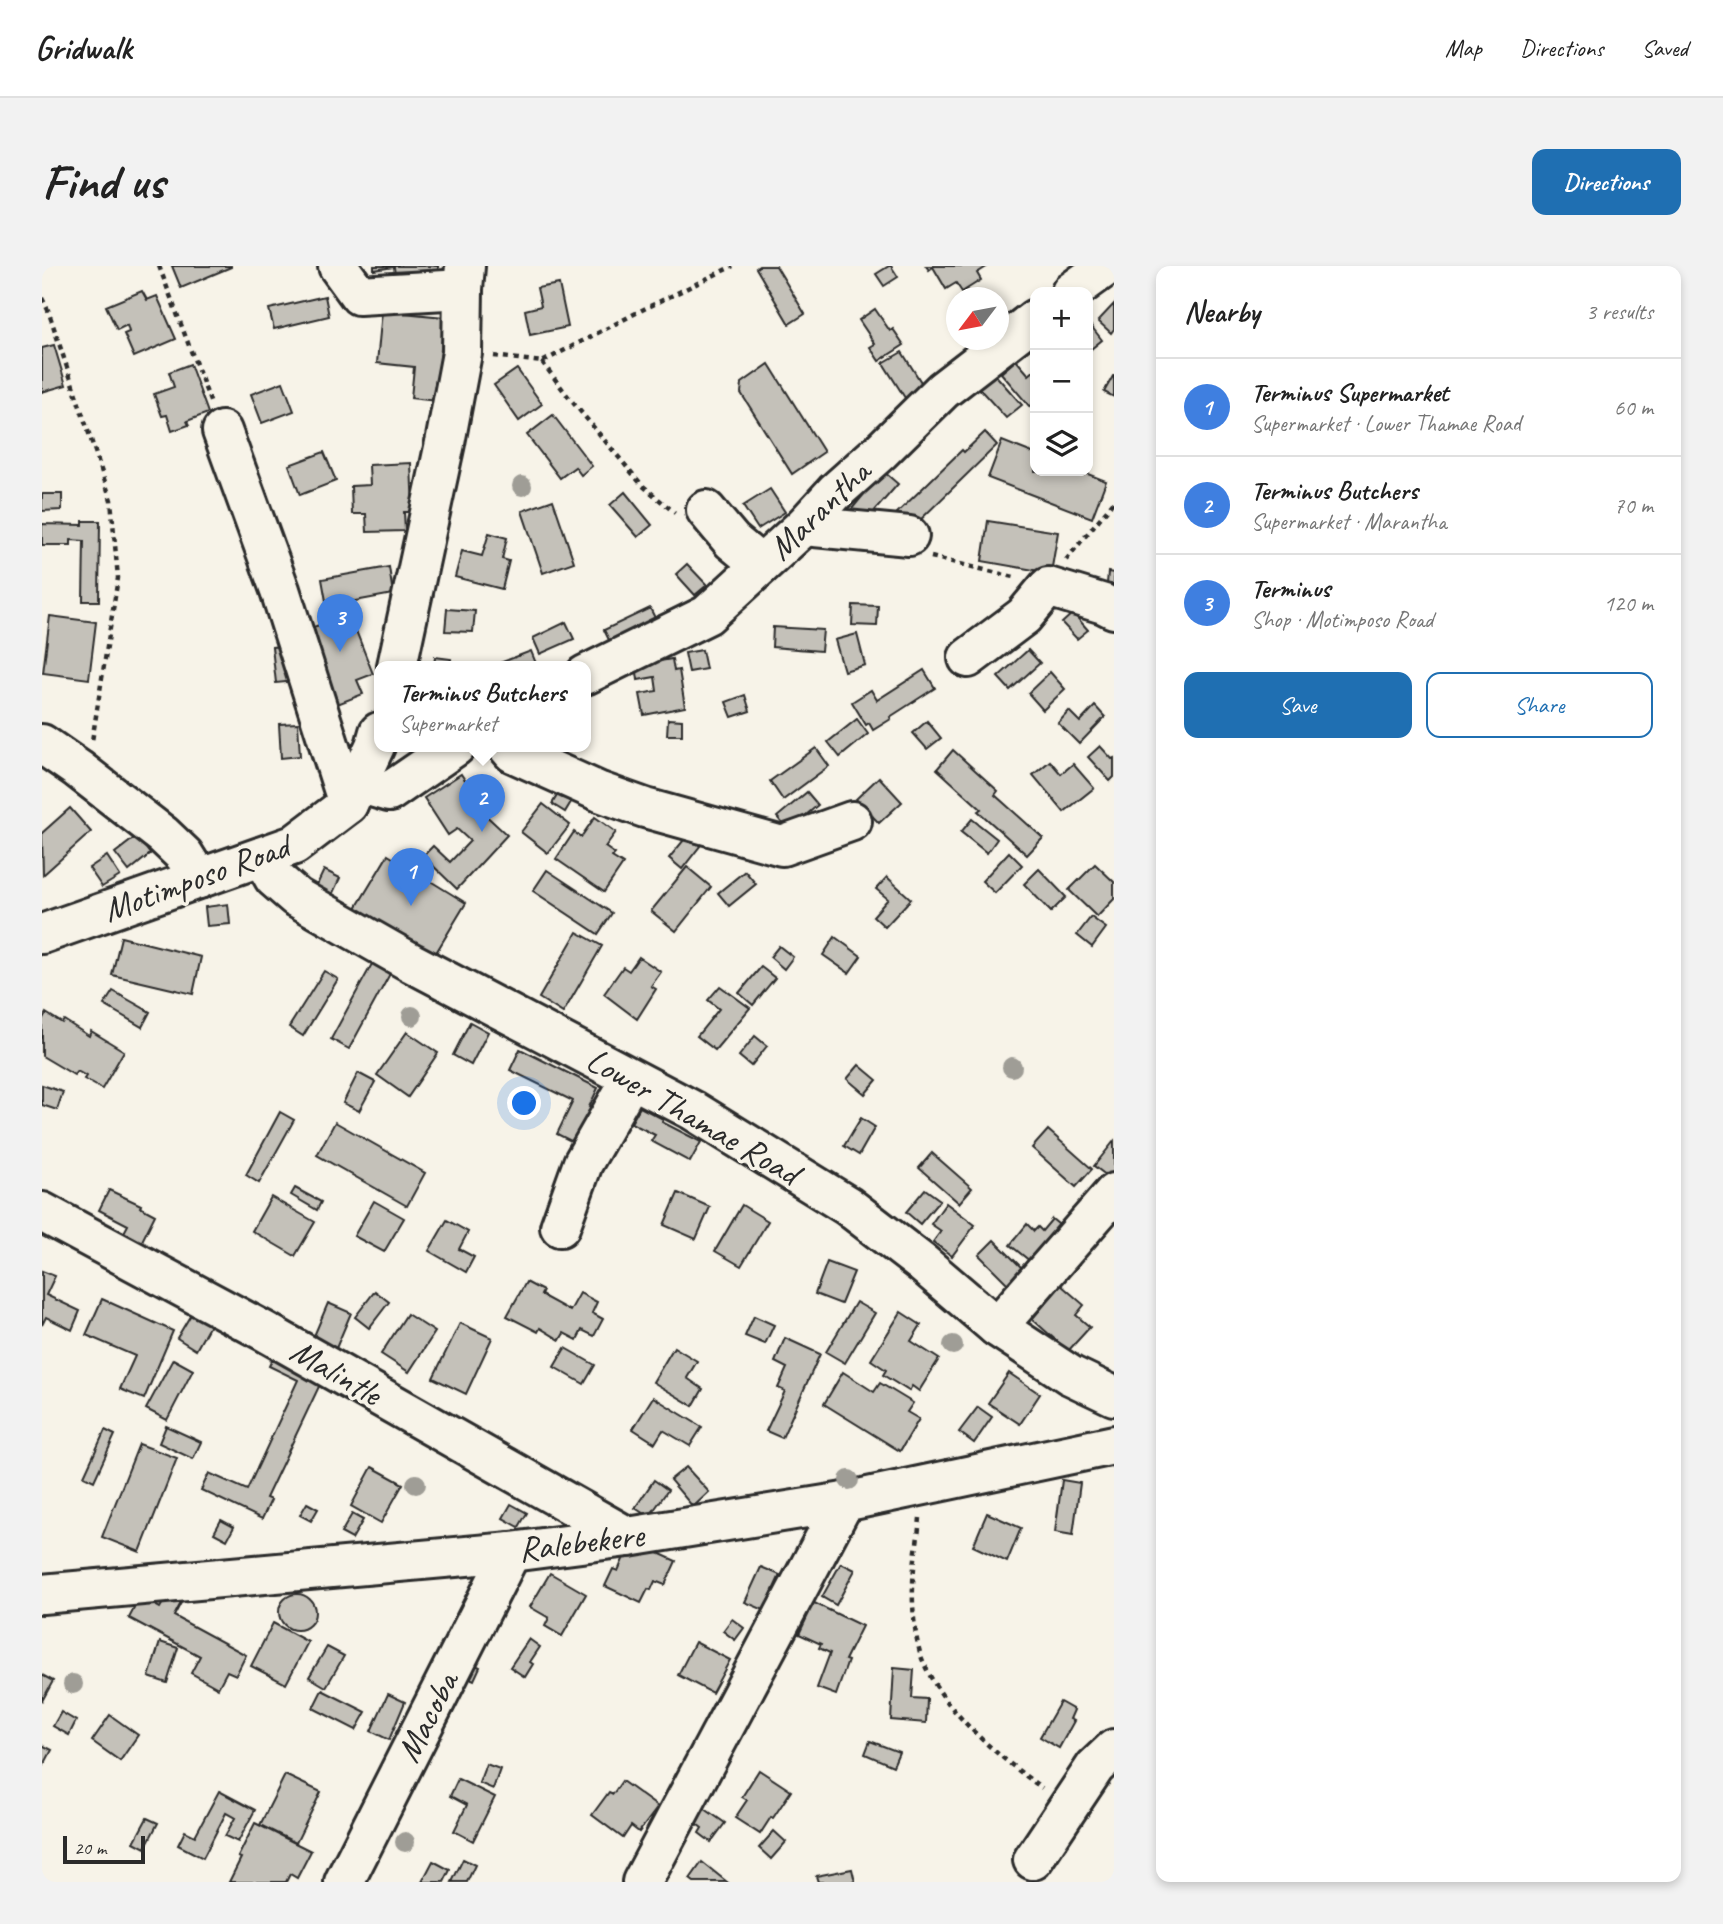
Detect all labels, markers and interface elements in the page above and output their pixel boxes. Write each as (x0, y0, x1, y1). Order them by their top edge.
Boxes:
text: Gridwalk (35, 27, 132, 69)
text: Map (1445, 33, 1482, 63)
text: Directions (1520, 33, 1603, 63)
text: Saved (1641, 33, 1688, 63)
button: Directions (1532, 149, 1681, 215)
text: Find us (42, 151, 164, 213)
north arrow (946, 287, 1009, 350)
map controls (1030, 287, 1093, 476)
button: + (1030, 287, 1093, 350)
text: Nearby (1184, 293, 1260, 331)
text: 3 results (1586, 297, 1653, 326)
button: − (1030, 350, 1093, 413)
text: Terminus Supermarket (1251, 376, 1448, 409)
text: 1 (1202, 393, 1212, 422)
text: 60 m (1614, 393, 1653, 422)
text: Supermarket · Lower Thamae Road (1251, 409, 1521, 438)
button: layers (1030, 413, 1093, 476)
street label: Marantha (758, 449, 882, 570)
text: Terminus Butchers (1251, 474, 1418, 507)
text: 2 (1202, 491, 1212, 520)
text: 70 m (1614, 491, 1653, 520)
text: Supermarket · Marantha (1251, 507, 1446, 536)
text: Terminus (1251, 572, 1330, 605)
text: 3 (1202, 589, 1212, 618)
text: 120 m (1604, 589, 1653, 618)
pin: 3 (317, 594, 363, 652)
text: Shop · Motimposo Road (1251, 605, 1433, 634)
popup (374, 661, 591, 752)
button: Save (1184, 672, 1412, 738)
button: Share (1426, 672, 1653, 738)
text: Terminus Butchers (399, 676, 566, 709)
text: Supermarket (399, 709, 497, 738)
pin: 2 (459, 774, 505, 832)
street label: Motimposo Road (97, 822, 300, 932)
pin: 1 (388, 848, 434, 906)
street label: Lower Thamae Road (579, 1037, 812, 1198)
your location (507, 1086, 541, 1120)
street label: Malintle (282, 1328, 392, 1417)
street label: Ralebekere (516, 1512, 649, 1572)
street label: Macoba (385, 1662, 470, 1769)
scale bar (63, 1833, 145, 1865)
text: 20 m (74, 1836, 106, 1860)

